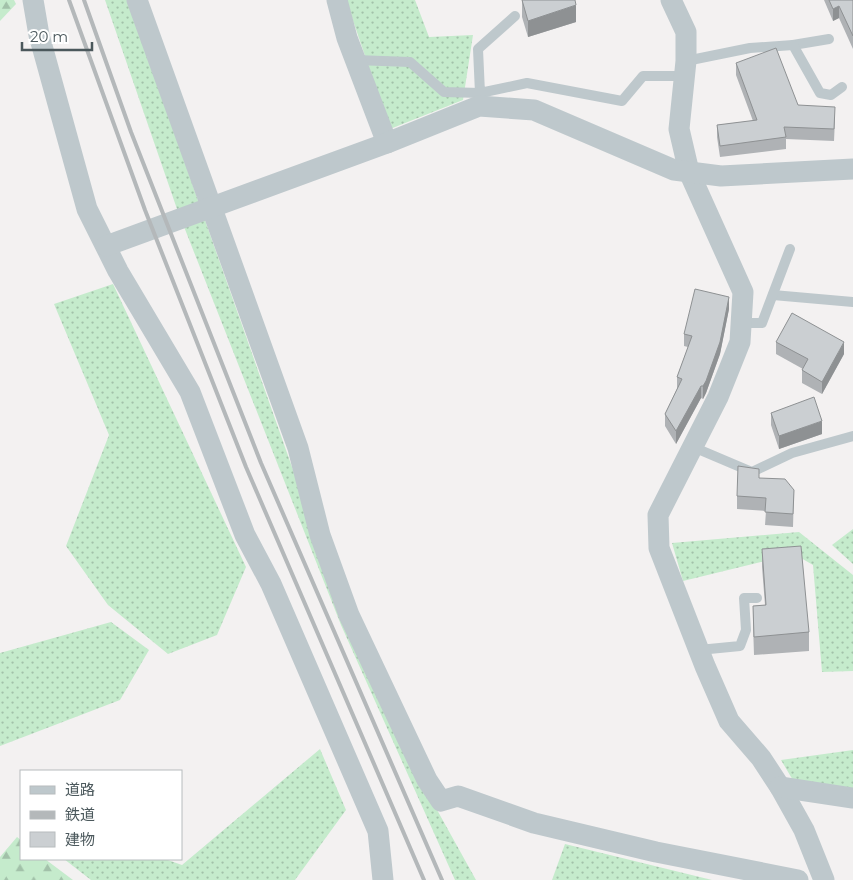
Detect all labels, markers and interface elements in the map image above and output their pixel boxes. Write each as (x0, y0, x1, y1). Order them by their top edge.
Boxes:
scale bar (22, 20, 92, 52)
text: 20 m (30, 27, 68, 46)
legend (20, 770, 182, 860)
text: 道路 (65, 780, 95, 799)
text: 鉄道 (65, 805, 95, 824)
text: 建物 (65, 830, 95, 849)

